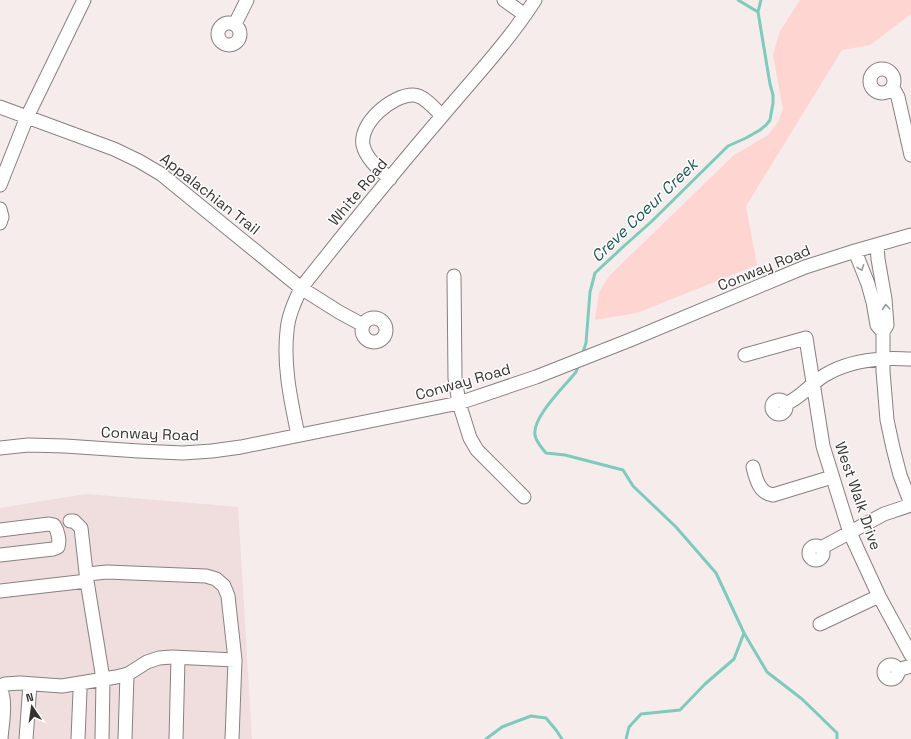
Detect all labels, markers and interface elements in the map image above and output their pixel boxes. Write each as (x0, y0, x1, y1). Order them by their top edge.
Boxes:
street label: Appalachian Trail (157, 149, 264, 239)
water label: Creve Coeur Creek (587, 152, 704, 267)
street label: White Road (324, 154, 391, 229)
street label: Conway Road (715, 240, 813, 295)
one-way arrow (857, 264, 865, 271)
one-way arrow (882, 304, 891, 310)
street label: Conway Road (413, 359, 513, 404)
street label: Conway Road (101, 422, 199, 445)
street label: West Walk Drive (831, 439, 886, 553)
north arrow (12, 687, 52, 727)
text: N (25, 690, 35, 705)

